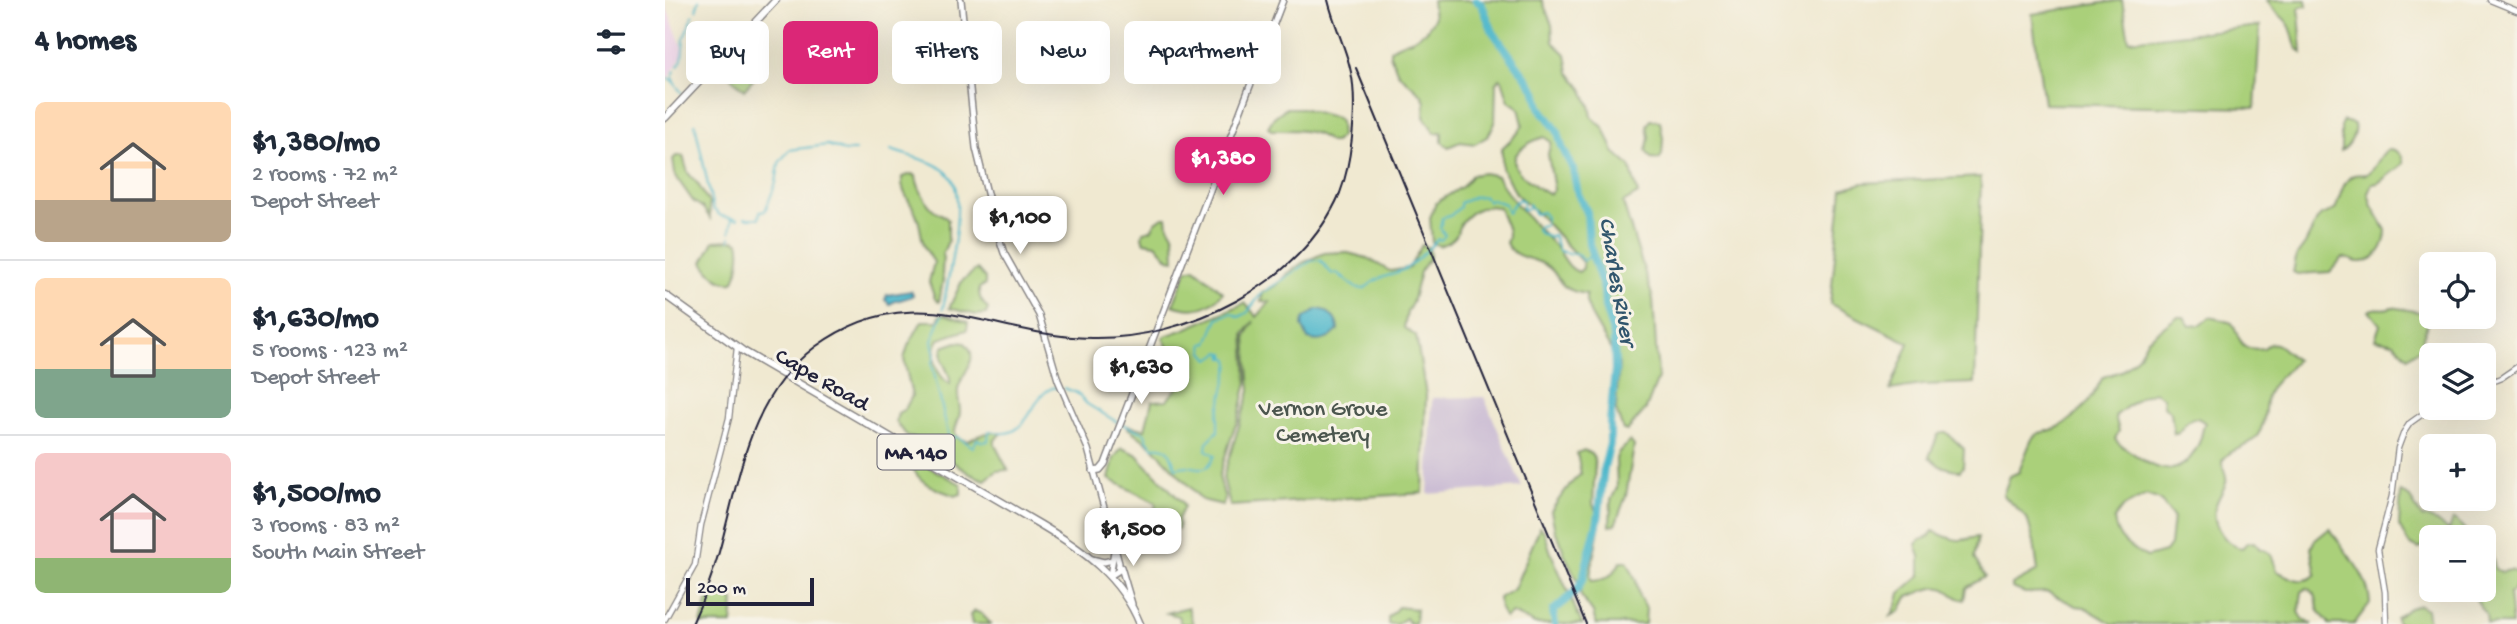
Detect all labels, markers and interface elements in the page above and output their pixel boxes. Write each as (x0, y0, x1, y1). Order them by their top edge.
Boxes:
chip: Buy (686, 21, 769, 84)
chip: Rent (783, 21, 878, 84)
chip: Filters (892, 21, 1002, 84)
chip: New (1016, 21, 1110, 84)
chip: Apartment (1124, 21, 1281, 84)
icon: filters (592, 23, 630, 61)
text: 4 homes (35, 25, 136, 60)
text: $1,380/mo (252, 127, 380, 162)
icon: home (91, 130, 175, 214)
pin: $1,380 (1166, 138, 1280, 197)
text: $1,380 (1191, 146, 1255, 173)
text: 2 rooms · 72 m² (252, 162, 398, 189)
text: Depot Street (252, 189, 378, 216)
pin: $1,100 (963, 196, 1077, 256)
text: $1,100 (989, 205, 1051, 232)
water label: Charles River (1590, 215, 1642, 352)
map controls (2419, 252, 2496, 602)
button: locate (2419, 252, 2496, 329)
text: $1,630/mo (252, 303, 379, 338)
icon: home (91, 306, 175, 390)
text: 5 rooms · 123 m² (252, 338, 408, 365)
street label: Cape Road (769, 343, 874, 420)
button: layers (2419, 343, 2496, 420)
pin: $1,630 (1084, 346, 1198, 406)
text: $1,630 (1109, 355, 1173, 382)
text: Depot Street (252, 365, 378, 392)
park label: Vernon Grove Cemetery (1258, 397, 1388, 450)
road number: MA 140 (877, 434, 955, 470)
button: + (2419, 434, 2496, 511)
text: $1,500/mo (252, 478, 381, 513)
icon: home (91, 481, 175, 565)
pin: $1,500 (1076, 508, 1190, 568)
text: 3 rooms · 83 m² (252, 513, 400, 540)
text: $1,500 (1100, 517, 1166, 544)
button: − (2419, 525, 2496, 602)
text: South Main Street (252, 540, 424, 567)
scale bar (686, 575, 814, 607)
text: 200 m (697, 578, 746, 601)

